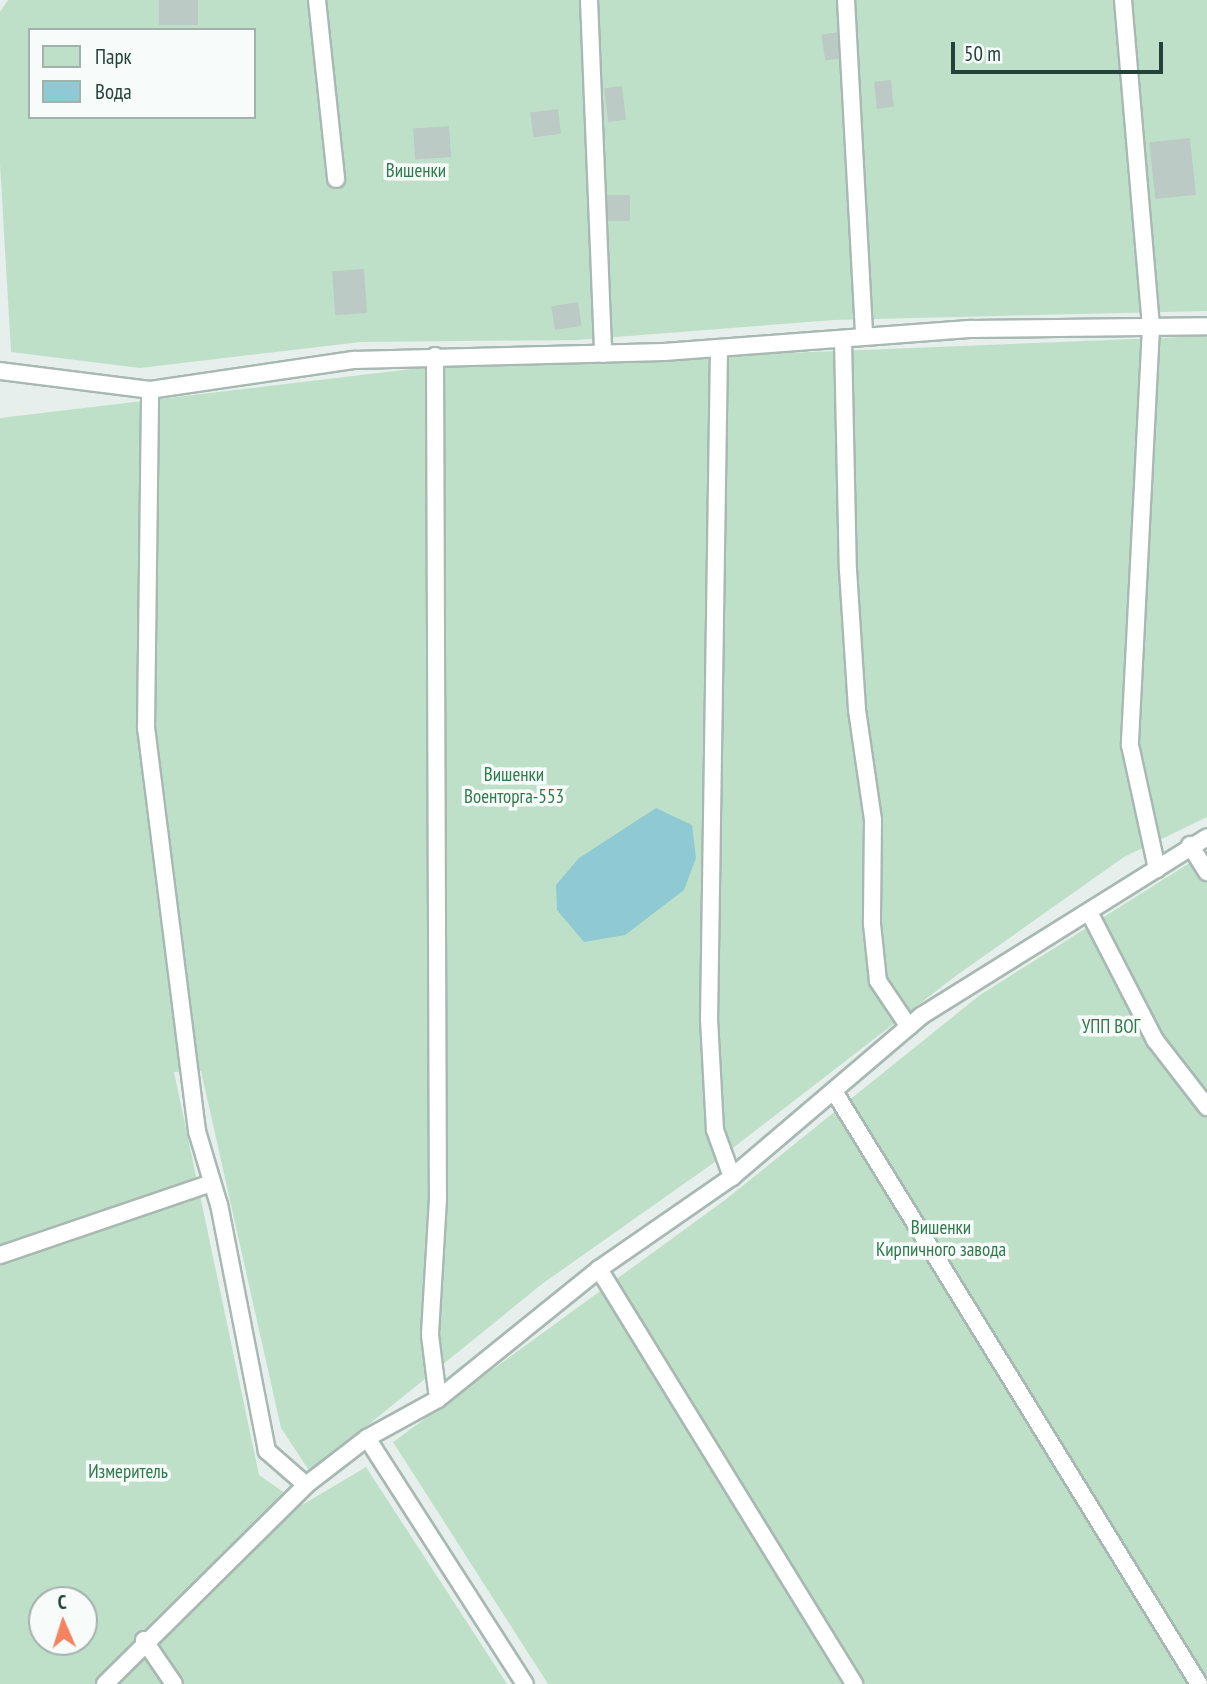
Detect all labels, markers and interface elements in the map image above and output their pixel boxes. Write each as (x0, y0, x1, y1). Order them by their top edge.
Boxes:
legend (28, 28, 256, 119)
scale bar (955, 28, 1167, 72)
text: 50 m (964, 40, 1001, 67)
text: Парк (95, 43, 132, 70)
text: Вода (95, 78, 132, 105)
park label: Вишенки (386, 160, 446, 182)
park label: Вишенки Военторга-553 (464, 764, 564, 808)
park label: УПП ВОГ (1082, 1016, 1140, 1038)
park label: Вишенки Кирпичного завода (876, 1217, 1006, 1261)
park label: Измеритель (88, 1461, 168, 1483)
north arrow (28, 1586, 98, 1656)
text: С (57, 1590, 67, 1614)

